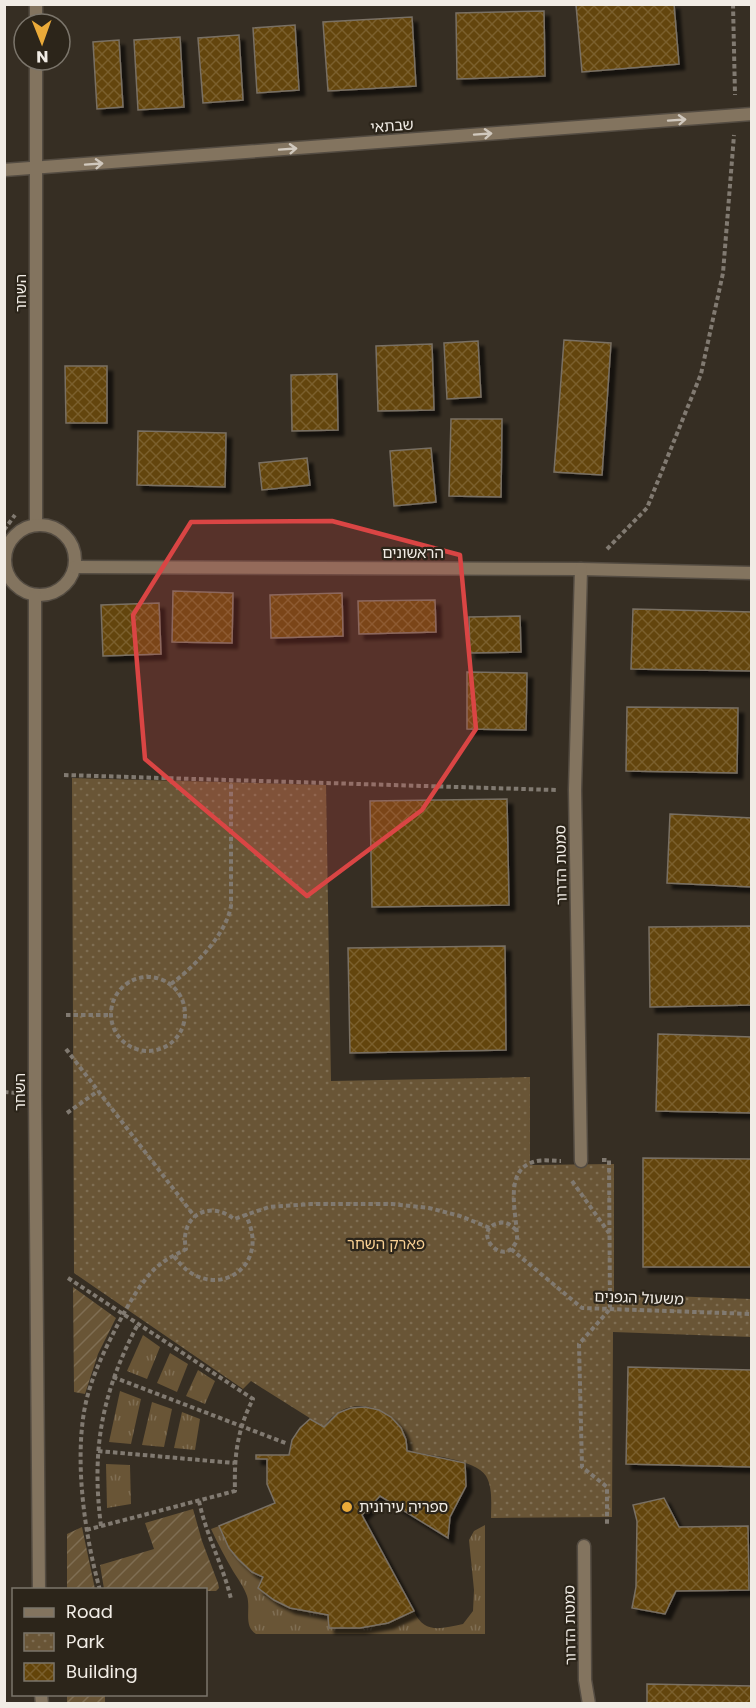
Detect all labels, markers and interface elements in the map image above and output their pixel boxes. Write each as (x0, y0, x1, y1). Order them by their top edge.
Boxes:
north arrow (12, 12, 72, 72)
text: N (36, 45, 48, 68)
street label: שבתאי (370, 114, 414, 137)
one-way arrow (667, 114, 687, 125)
one-way arrow (472, 129, 492, 140)
one-way arrow (278, 143, 298, 154)
one-way arrow (84, 158, 103, 169)
street label: השחר (10, 274, 31, 312)
street label: הראשונים (382, 542, 444, 563)
street label: סמטת הדרור (549, 825, 572, 905)
street label: השחר (9, 1073, 30, 1111)
park label: פארק השחר (347, 1233, 425, 1254)
street label: משעול הגפנים (594, 1285, 684, 1310)
place label: ספריה עירונית (359, 1496, 448, 1517)
marker: ספריה עירונית (340, 1500, 354, 1514)
street label: סמטת הדרור (558, 1585, 581, 1665)
legend (12, 1588, 207, 1696)
text: Road (66, 1599, 113, 1624)
text: Park (66, 1629, 105, 1654)
text: Building (66, 1659, 138, 1684)

